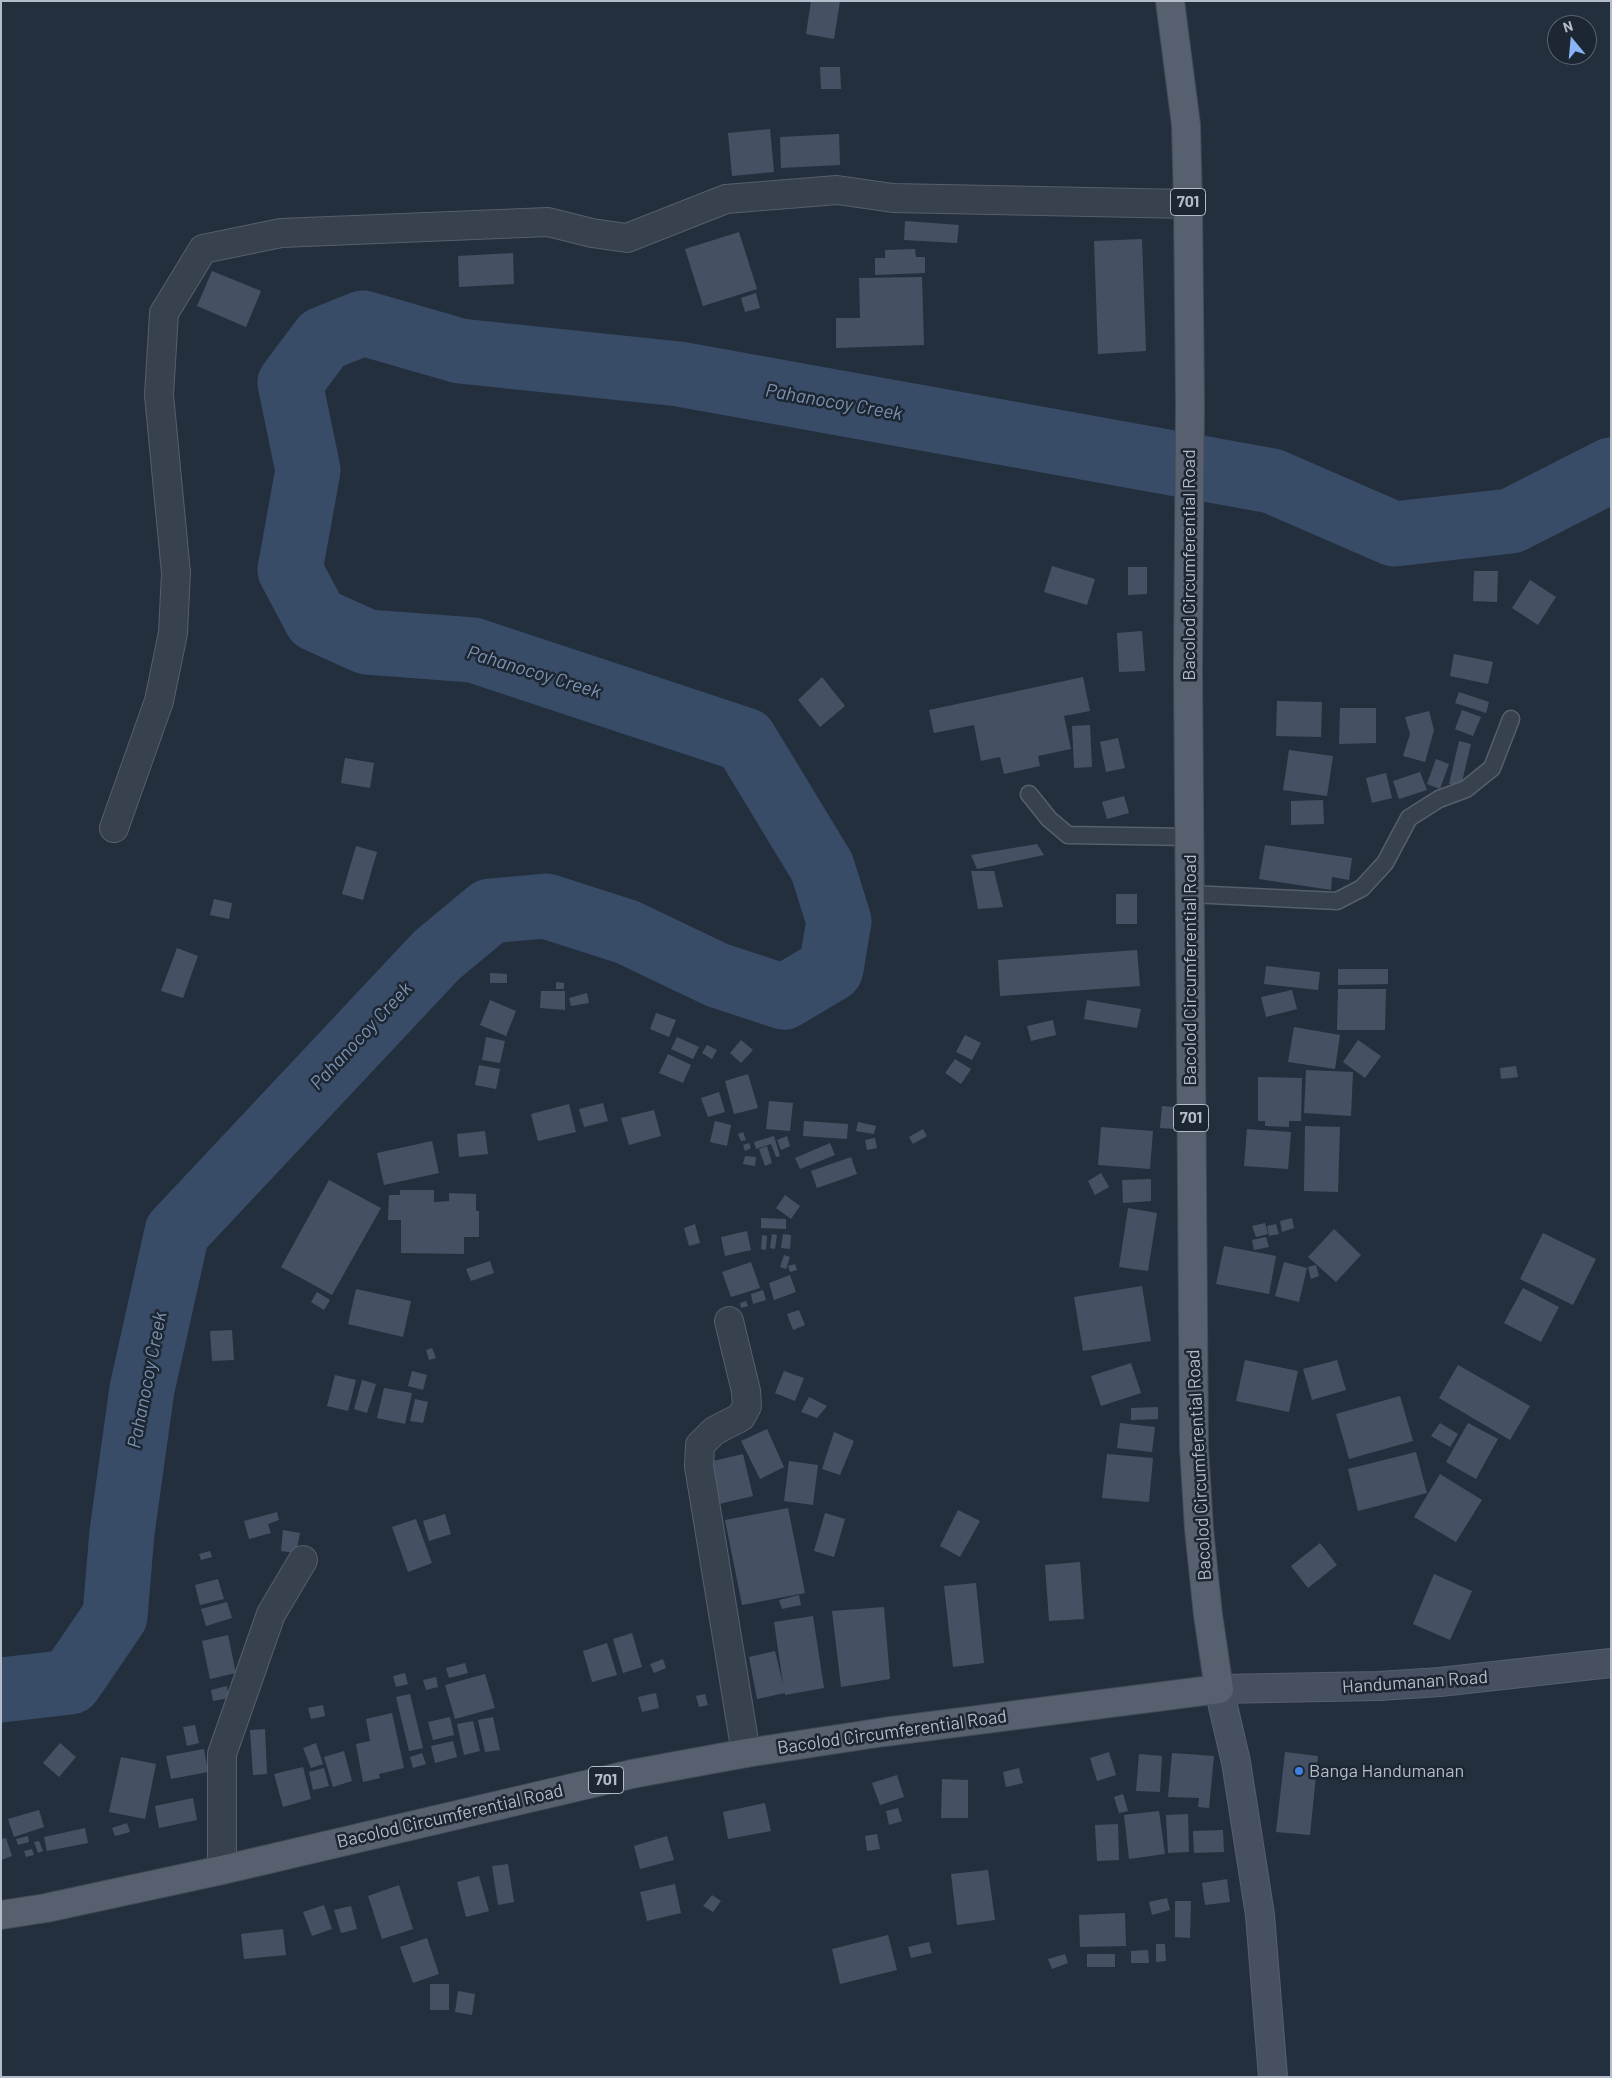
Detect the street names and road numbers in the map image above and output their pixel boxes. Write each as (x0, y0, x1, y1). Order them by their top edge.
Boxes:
road number: 701 (1170, 188, 1206, 216)
street label: Bacolod Circumferential Road (1178, 449, 1200, 681)
street label: Bacolod Circumferential Road (1179, 854, 1201, 1086)
road number: 701 (1174, 1104, 1208, 1132)
street label: Bacolod Circumferential Road (1182, 1349, 1216, 1581)
street label: Handumanan Road (1341, 1666, 1489, 1698)
street label: Bacolod Circumferential Road (776, 1705, 1008, 1759)
road number: 701 (588, 1766, 624, 1794)
street label: Bacolod Circumferential Road (335, 1779, 565, 1853)

